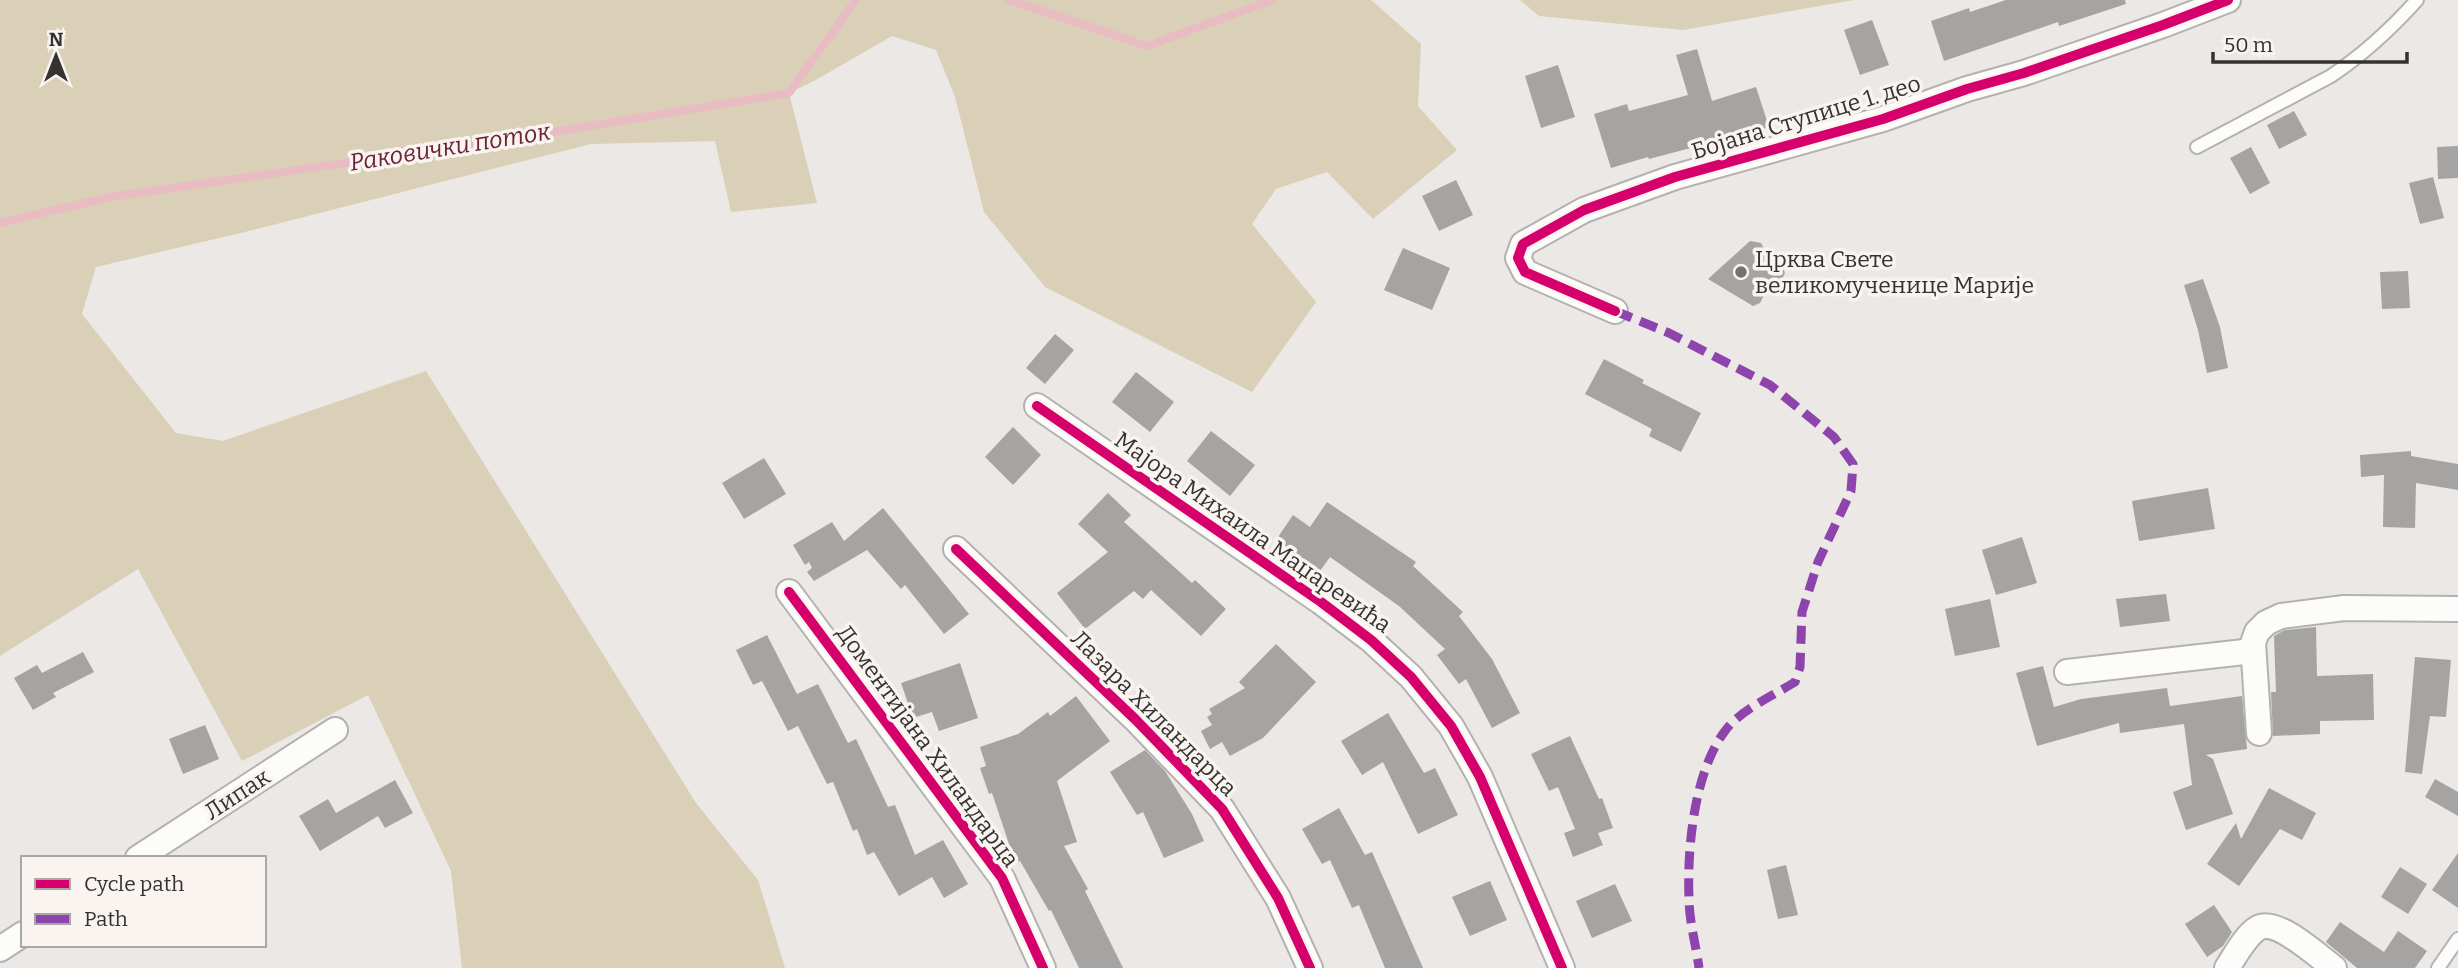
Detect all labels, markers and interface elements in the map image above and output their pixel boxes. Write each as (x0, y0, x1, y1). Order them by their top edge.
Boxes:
north arrow (21, 21, 91, 91)
scale bar (2213, 21, 2407, 65)
text: N (49, 28, 64, 51)
text: 50 m (2224, 32, 2273, 58)
street label: Бојана Ступице 1. део (1688, 69, 1924, 165)
water label: Раковички поток (348, 117, 553, 177)
place label: Црква Свете великомученице Марије (1755, 245, 2034, 299)
marker: Црква Свете великомученице Марије (1733, 264, 1749, 280)
street label: Мајора Михаила Маџаревића (1109, 425, 1397, 639)
street label: Доментијана Хиландарца (831, 620, 1025, 873)
street label: Лазара Хиландарца (1065, 624, 1243, 802)
street label: Липак (199, 762, 275, 826)
legend (21, 856, 266, 947)
text: Cycle path (84, 871, 184, 897)
text: Path (84, 906, 128, 932)

